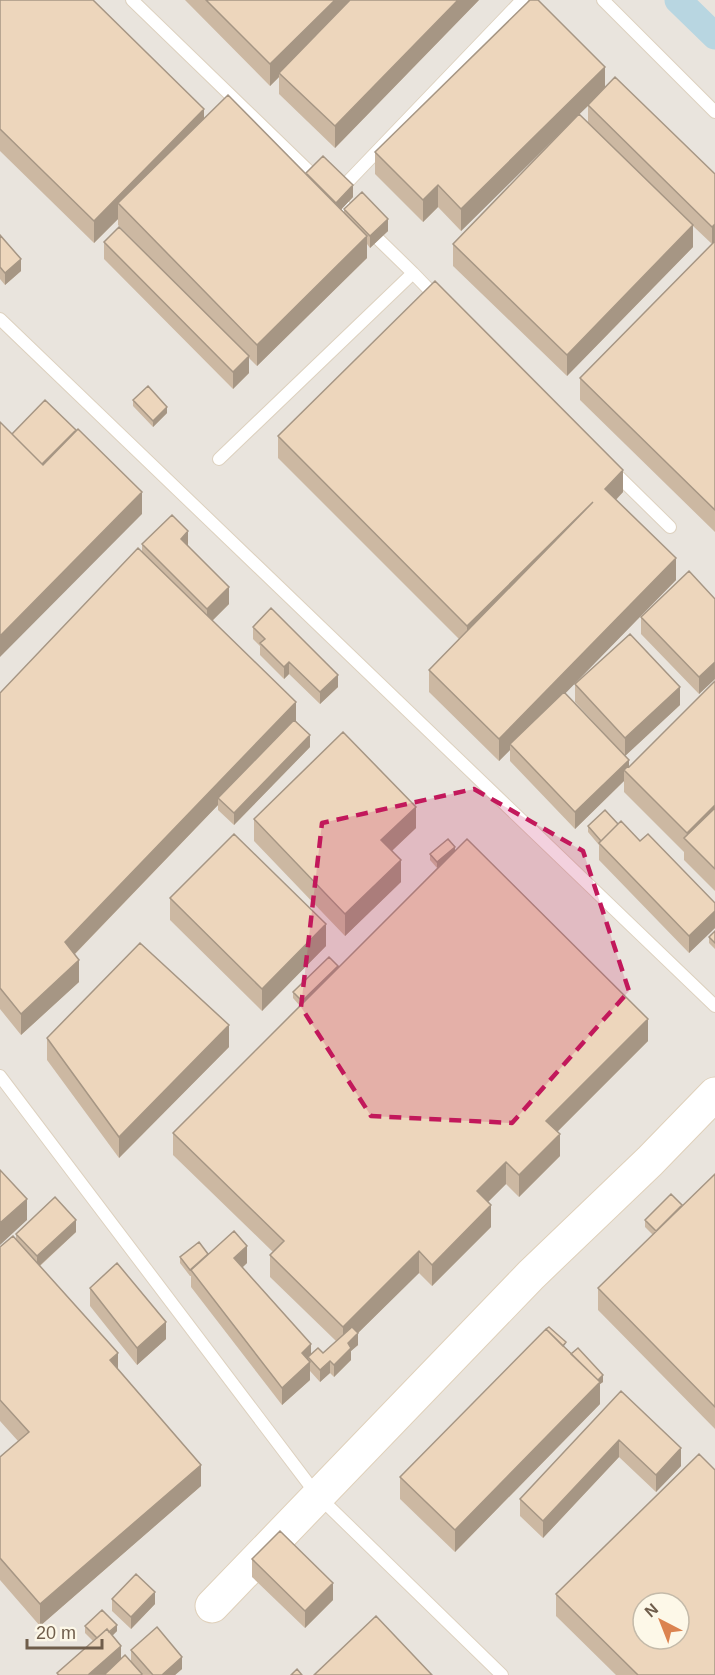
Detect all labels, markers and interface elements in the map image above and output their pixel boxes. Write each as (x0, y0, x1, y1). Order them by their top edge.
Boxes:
north arrow (631, 1591, 691, 1651)
text: N (641, 1600, 661, 1620)
scale bar (27, 1612, 102, 1650)
text: 20 m (36, 1623, 76, 1643)

